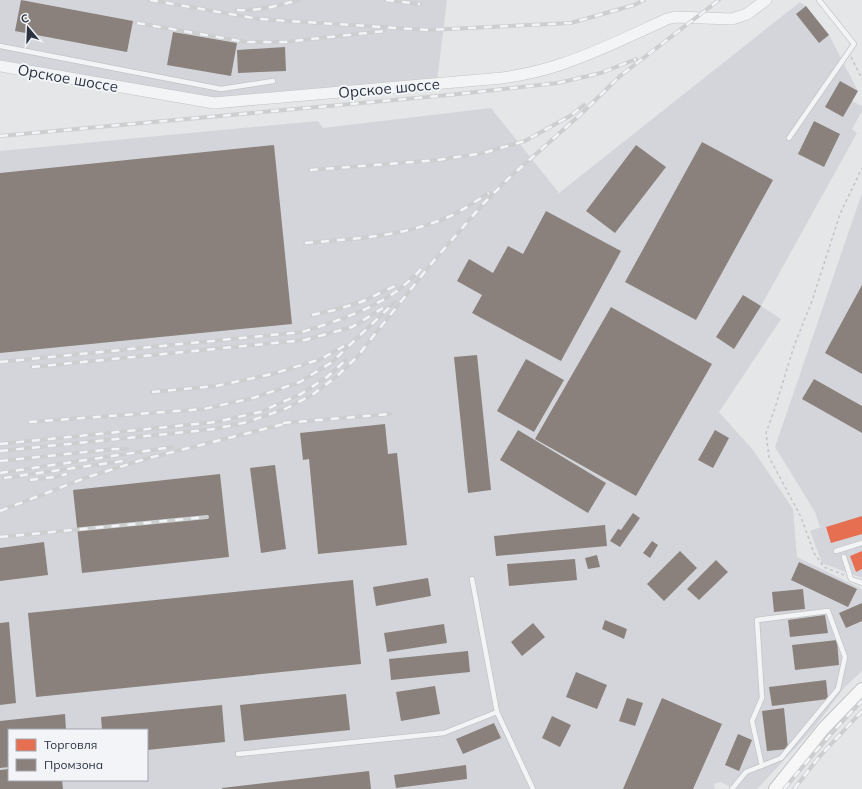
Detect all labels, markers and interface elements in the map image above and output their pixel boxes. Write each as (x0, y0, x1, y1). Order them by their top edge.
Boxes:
north arrow (8, 8, 48, 48)
text: С (19, 11, 31, 26)
street label: Орское шоссе (16, 60, 120, 96)
street label: Орское шоссе (337, 74, 441, 102)
legend (8, 729, 148, 781)
text: Торговля (44, 737, 97, 752)
text: Промзона (44, 757, 103, 772)

